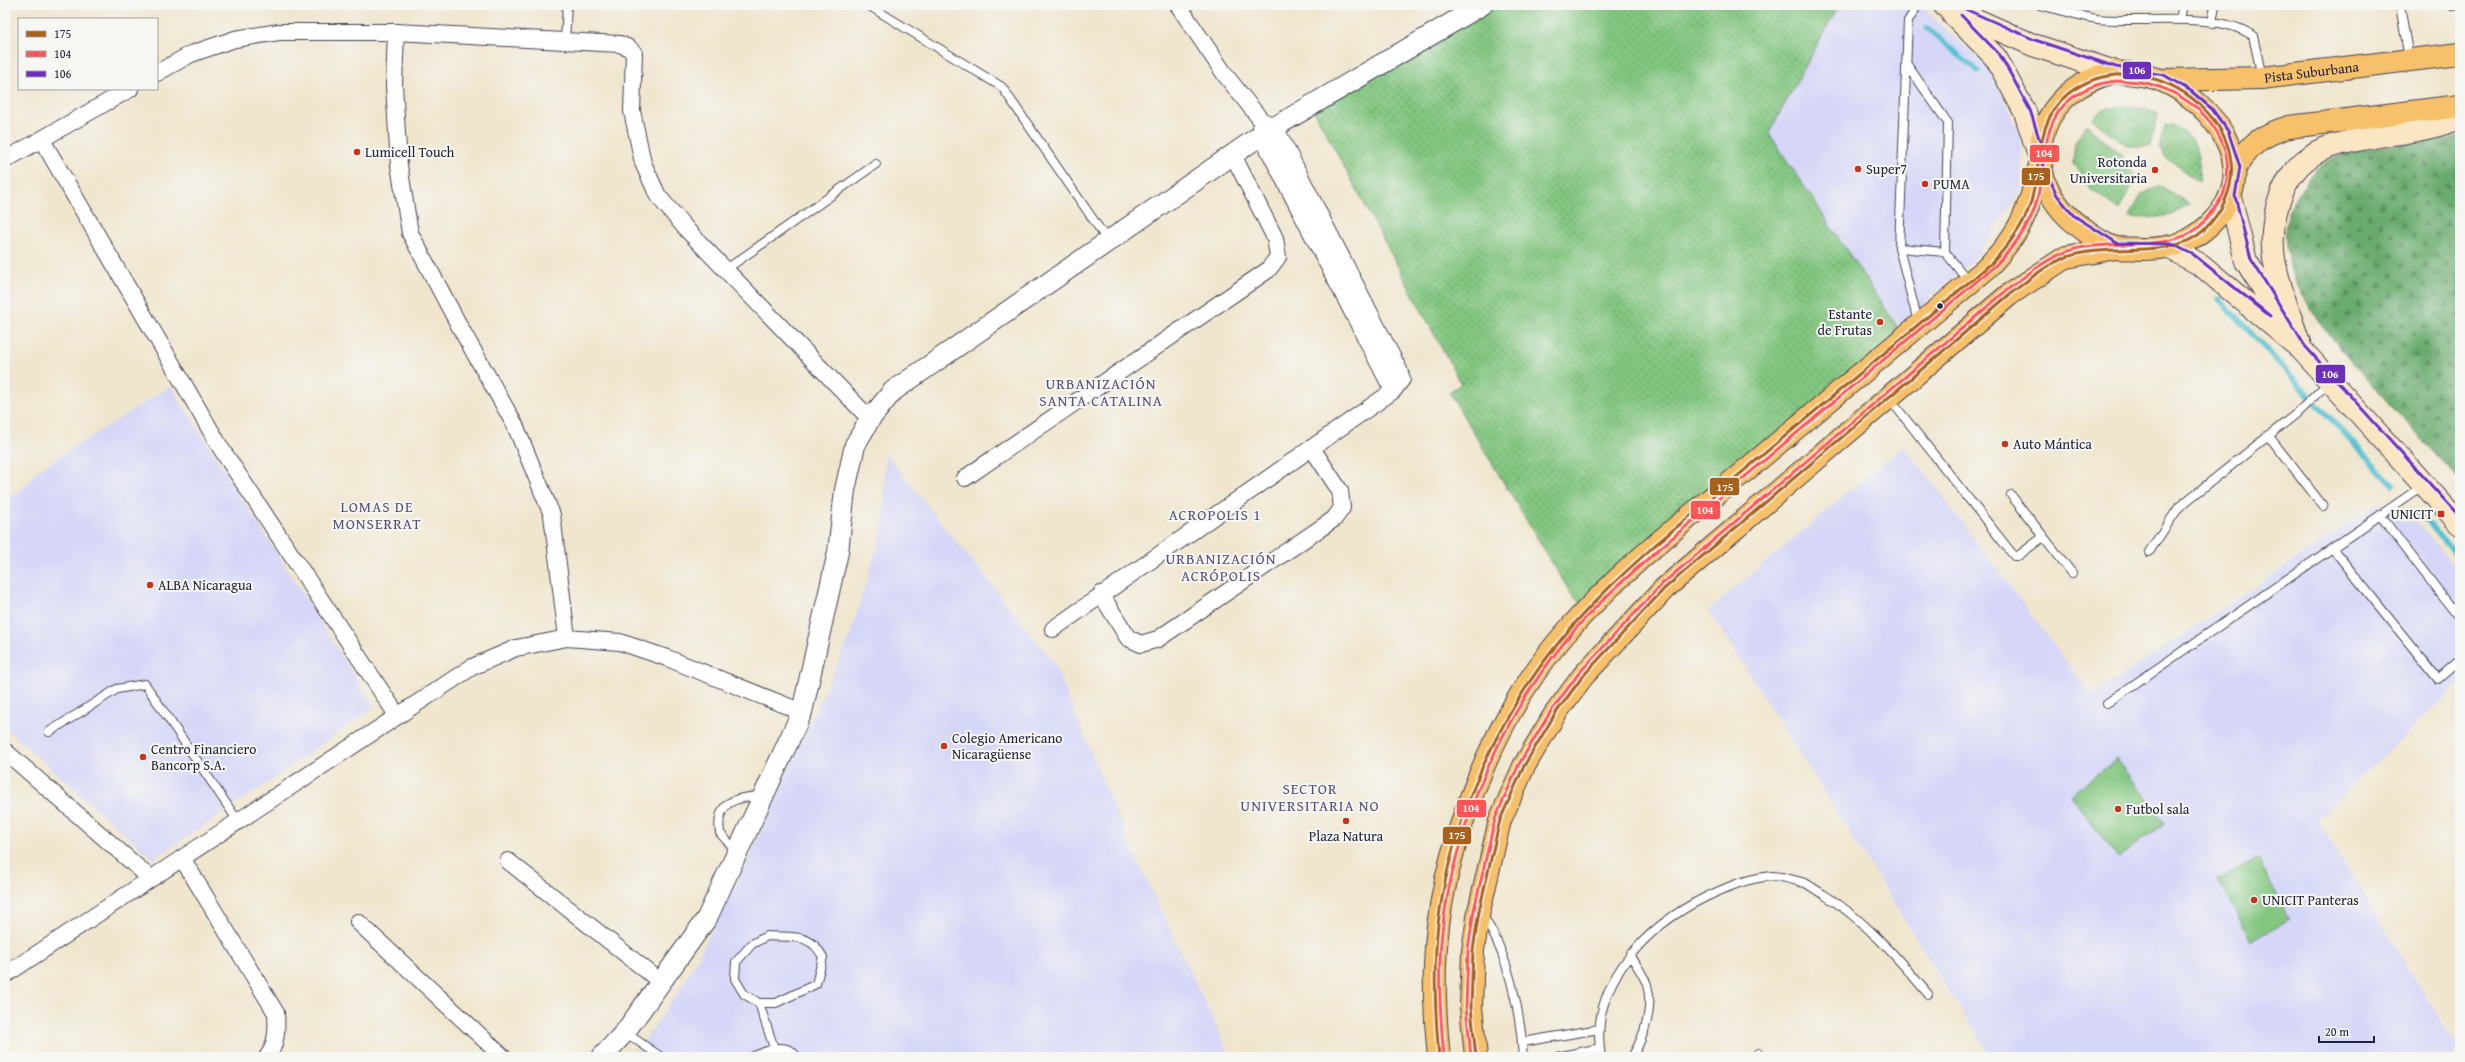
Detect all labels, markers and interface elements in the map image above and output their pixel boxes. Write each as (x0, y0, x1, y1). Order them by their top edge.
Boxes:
legend (18, 18, 158, 90)
text: 175 (54, 25, 72, 42)
text: 104 (54, 45, 72, 62)
street label: Pista Suburbana (2263, 56, 2360, 88)
line badge: 106 (2122, 61, 2152, 80)
text: 106 (2128, 62, 2146, 78)
text: 106 (54, 65, 72, 82)
place label: Lumicell Touch (365, 142, 454, 162)
line badge: 104 (2029, 144, 2060, 163)
text: 104 (2035, 145, 2053, 161)
marker: Lumicell Touch (352, 147, 362, 157)
place label: Rotonda Universitaria (2070, 152, 2147, 188)
place label: Super7 (1866, 159, 1907, 179)
marker: Super7 (1853, 164, 1863, 174)
marker: Rotonda Universitaria (2150, 165, 2160, 175)
line badge: 175 (2021, 167, 2051, 186)
text: 175 (2027, 168, 2045, 184)
place label: PUMA (1933, 174, 1970, 194)
marker: PUMA (1920, 179, 1930, 189)
unlabelled marker (1935, 301, 1945, 311)
place label: Estante de Frutas (1818, 304, 1872, 340)
marker: Estante de Frutas (1875, 317, 1885, 327)
line badge: 106 (2315, 364, 2346, 384)
text: 106 (2321, 366, 2339, 382)
district label: URBANIZACIÓN SANTA CATALINA (1039, 373, 1163, 411)
place label: Auto Mántica (2013, 434, 2092, 454)
marker: Auto Mántica (2000, 439, 2010, 449)
line badge: 175 (1709, 477, 1740, 496)
text: 175 (1716, 479, 1734, 495)
district label: LOMAS DE MONSERRAT (332, 496, 422, 534)
line badge: 104 (1690, 500, 1721, 520)
text: 104 (1696, 502, 1714, 518)
district label: ACROPOLIS 1 (1169, 504, 1261, 525)
place label: UNICIT (2391, 504, 2433, 524)
marker: UNICIT (2436, 509, 2446, 519)
district label: URBANIZACIÓN ACRÓPOLIS (1165, 548, 1277, 586)
place label: ALBA Nicaragua (158, 575, 253, 595)
marker: ALBA Nicaragua (145, 580, 155, 590)
place label: Colegio Americano Nicaragüense (952, 728, 1062, 764)
place label: Centro Financiero Bancorp S.A. (151, 739, 256, 775)
marker: Colegio Americano Nicaragüense (939, 741, 949, 751)
marker: Centro Financiero Bancorp S.A. (138, 752, 148, 762)
district label: SECTOR UNIVERSITARIA NO (1240, 778, 1380, 816)
line badge: 104 (1456, 799, 1487, 818)
place label: Futbol sala (2126, 799, 2190, 819)
text: 104 (1462, 800, 1480, 816)
marker: Futbol sala (2113, 804, 2123, 814)
marker: Plaza Natura (1341, 816, 1351, 826)
place label: Plaza Natura (1309, 826, 1384, 846)
line badge: 175 (1442, 826, 1472, 845)
text: 175 (1448, 827, 1466, 843)
place label: UNICIT Panteras (2262, 890, 2359, 910)
marker: UNICIT Panteras (2249, 895, 2259, 905)
scale bar (2319, 1018, 2374, 1044)
text: 20 m (2325, 1023, 2349, 1040)

